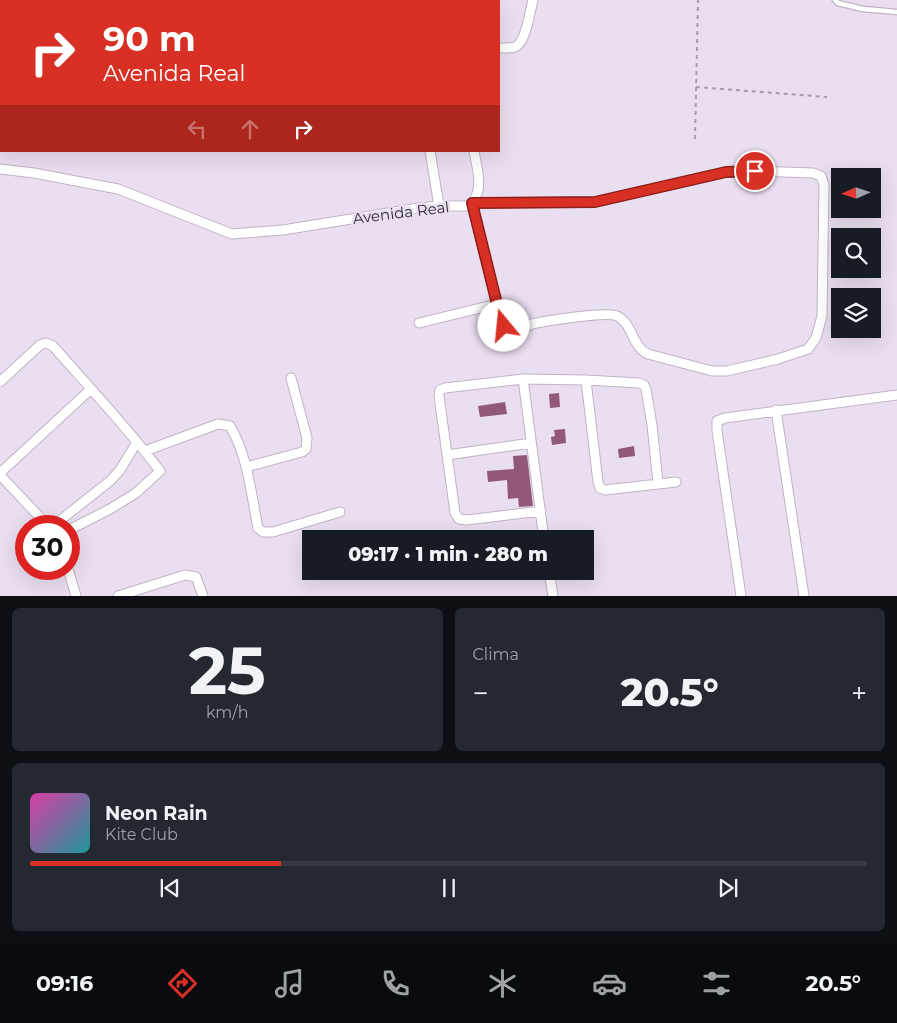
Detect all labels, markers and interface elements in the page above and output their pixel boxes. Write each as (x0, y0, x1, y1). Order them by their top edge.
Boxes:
text: 90 m (103, 17, 196, 60)
icon: right (20, 20, 85, 85)
text: Avenida Real (103, 60, 245, 87)
icon: left (183, 115, 211, 143)
icon: ahead (236, 115, 264, 143)
icon: right (289, 115, 317, 143)
pin (734, 150, 776, 192)
icon: arrive (741, 157, 769, 185)
north arrow (831, 168, 881, 218)
map controls (831, 168, 881, 338)
street label: Avenida Real (352, 197, 450, 228)
button: search (831, 228, 881, 278)
button: layers (831, 288, 881, 338)
position arrow (477, 299, 529, 351)
speed limit sign: 30 (15, 515, 80, 580)
text: 09:17 · 1 min · 280 m (348, 543, 548, 566)
text: 25 (189, 631, 266, 710)
text: Clima (473, 645, 519, 664)
text: 20.5° (621, 669, 719, 716)
text: − (473, 676, 489, 710)
text: + (851, 676, 867, 710)
text: km/h (206, 703, 249, 722)
text: Neon Rain (105, 802, 208, 825)
text: Kite Club (105, 825, 178, 844)
icon: previous (156, 874, 184, 902)
icon: pause (435, 874, 463, 902)
icon: next (714, 874, 742, 902)
icon: directions (165, 966, 200, 1001)
icon: music (272, 966, 307, 1001)
icon: phone (378, 966, 413, 1001)
icon: climate (485, 966, 520, 1001)
icon: car (592, 966, 627, 1001)
icon: filters (699, 966, 734, 1001)
text: 09:16 (36, 970, 93, 997)
text: 20.5° (805, 970, 861, 997)

